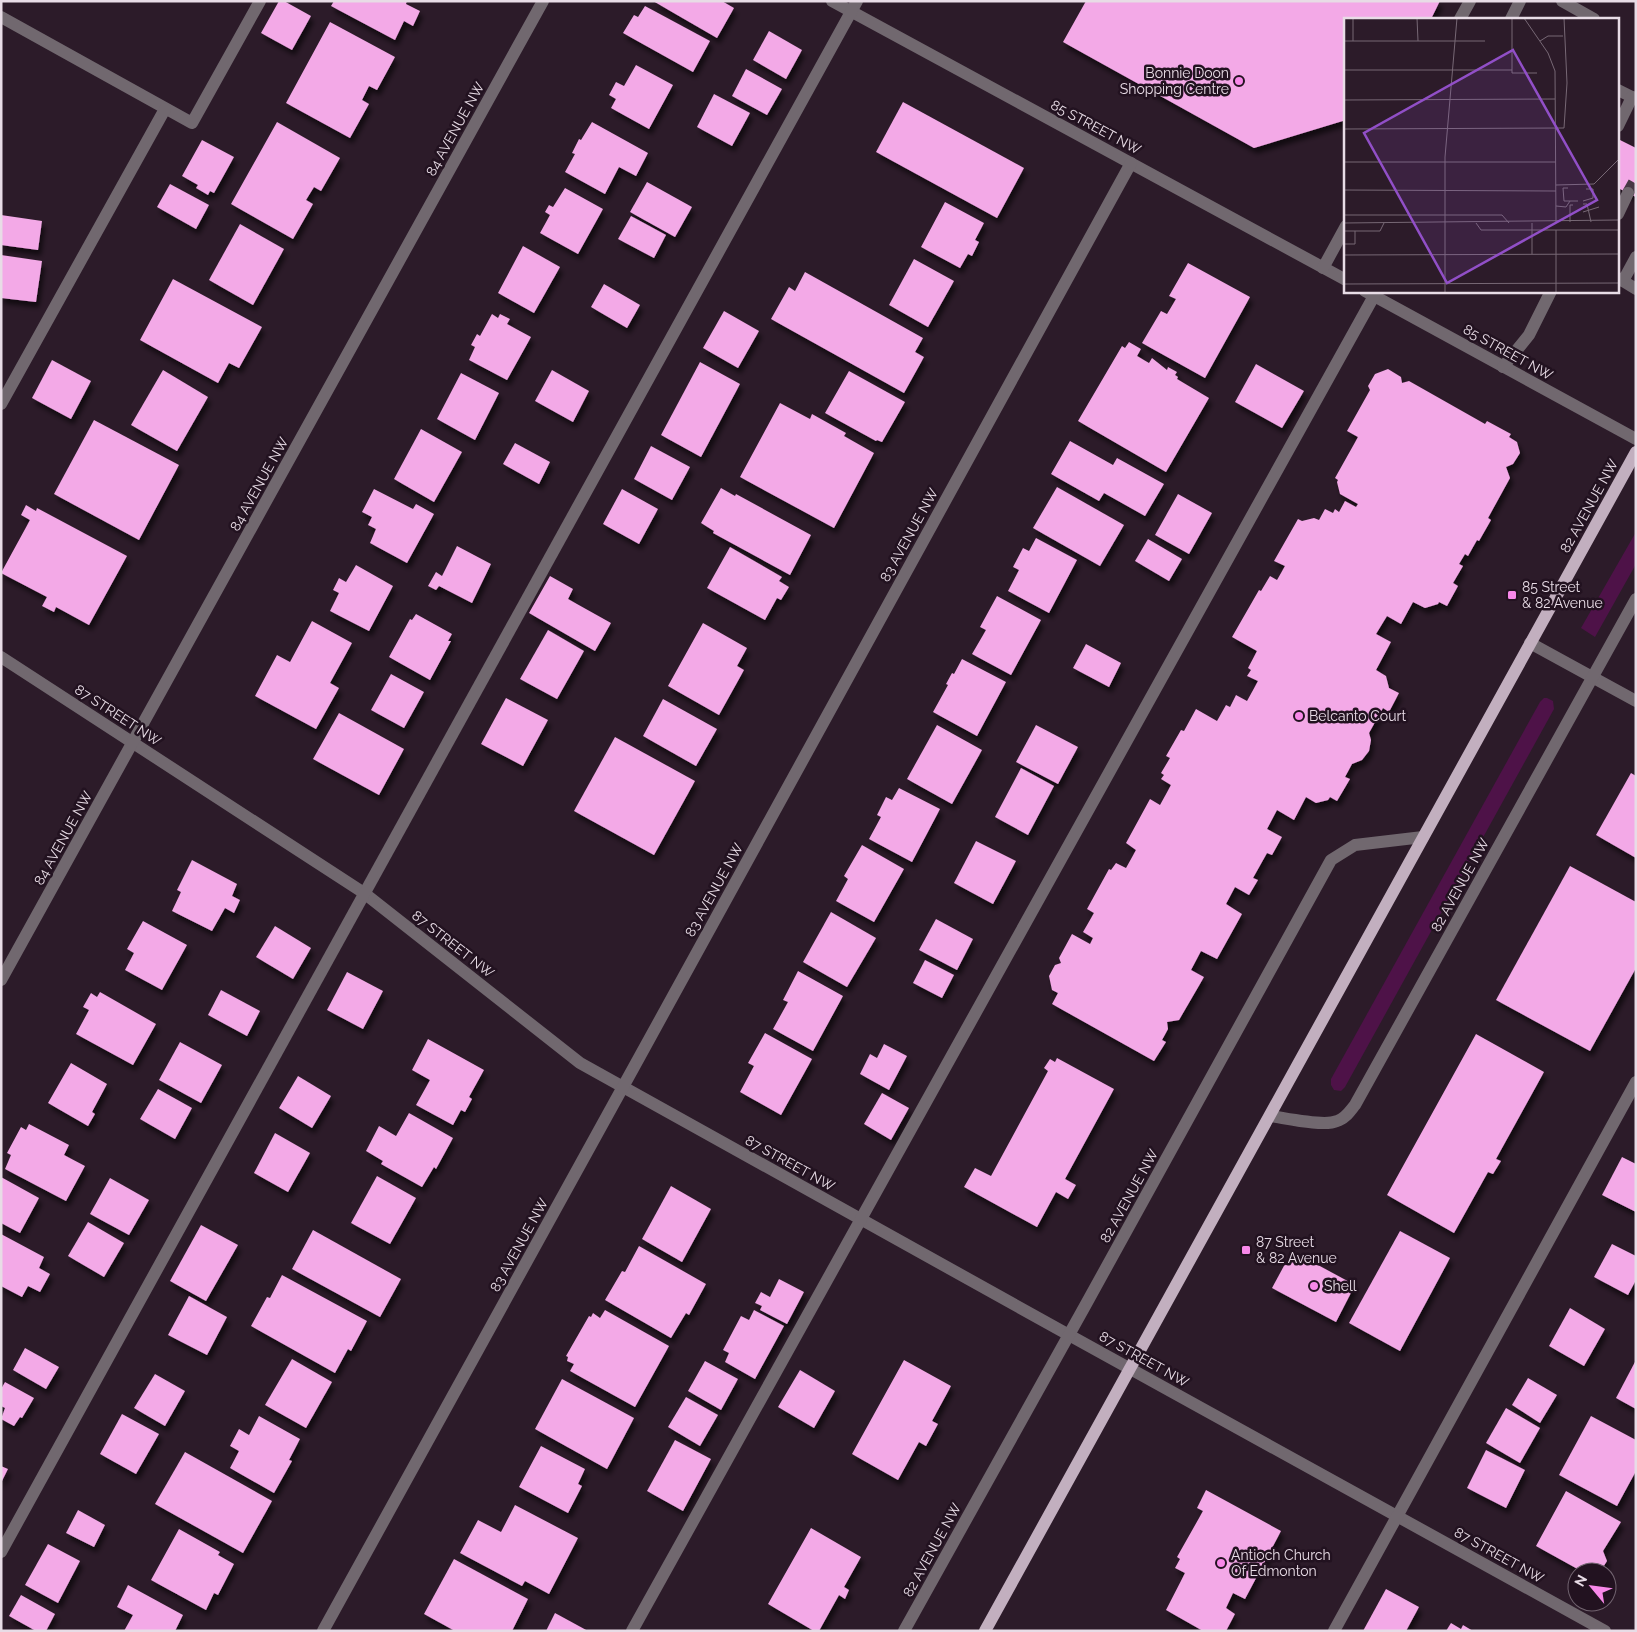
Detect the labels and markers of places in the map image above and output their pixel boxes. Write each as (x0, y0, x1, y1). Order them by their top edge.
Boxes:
place label: Bonnie Doon Shopping Centre (1120, 65, 1229, 97)
marker: Bonnie Doon Shopping Centre (1233, 75, 1245, 87)
place label: 85 Street & 82 Avenue (1522, 579, 1603, 611)
marker: 85 Street & 82 Avenue (1506, 589, 1518, 601)
place label: Belcanto Court (1309, 708, 1406, 724)
marker: Belcanto Court (1293, 710, 1305, 722)
place label: 87 Street & 82 Avenue (1256, 1234, 1337, 1266)
marker: 87 Street & 82 Avenue (1240, 1244, 1252, 1256)
place label: Shell (1324, 1278, 1357, 1294)
marker: Shell (1308, 1280, 1320, 1292)
place label: Antioch Church Of Edmonton (1231, 1547, 1331, 1579)
marker: Antioch Church Of Edmonton (1215, 1557, 1227, 1569)

